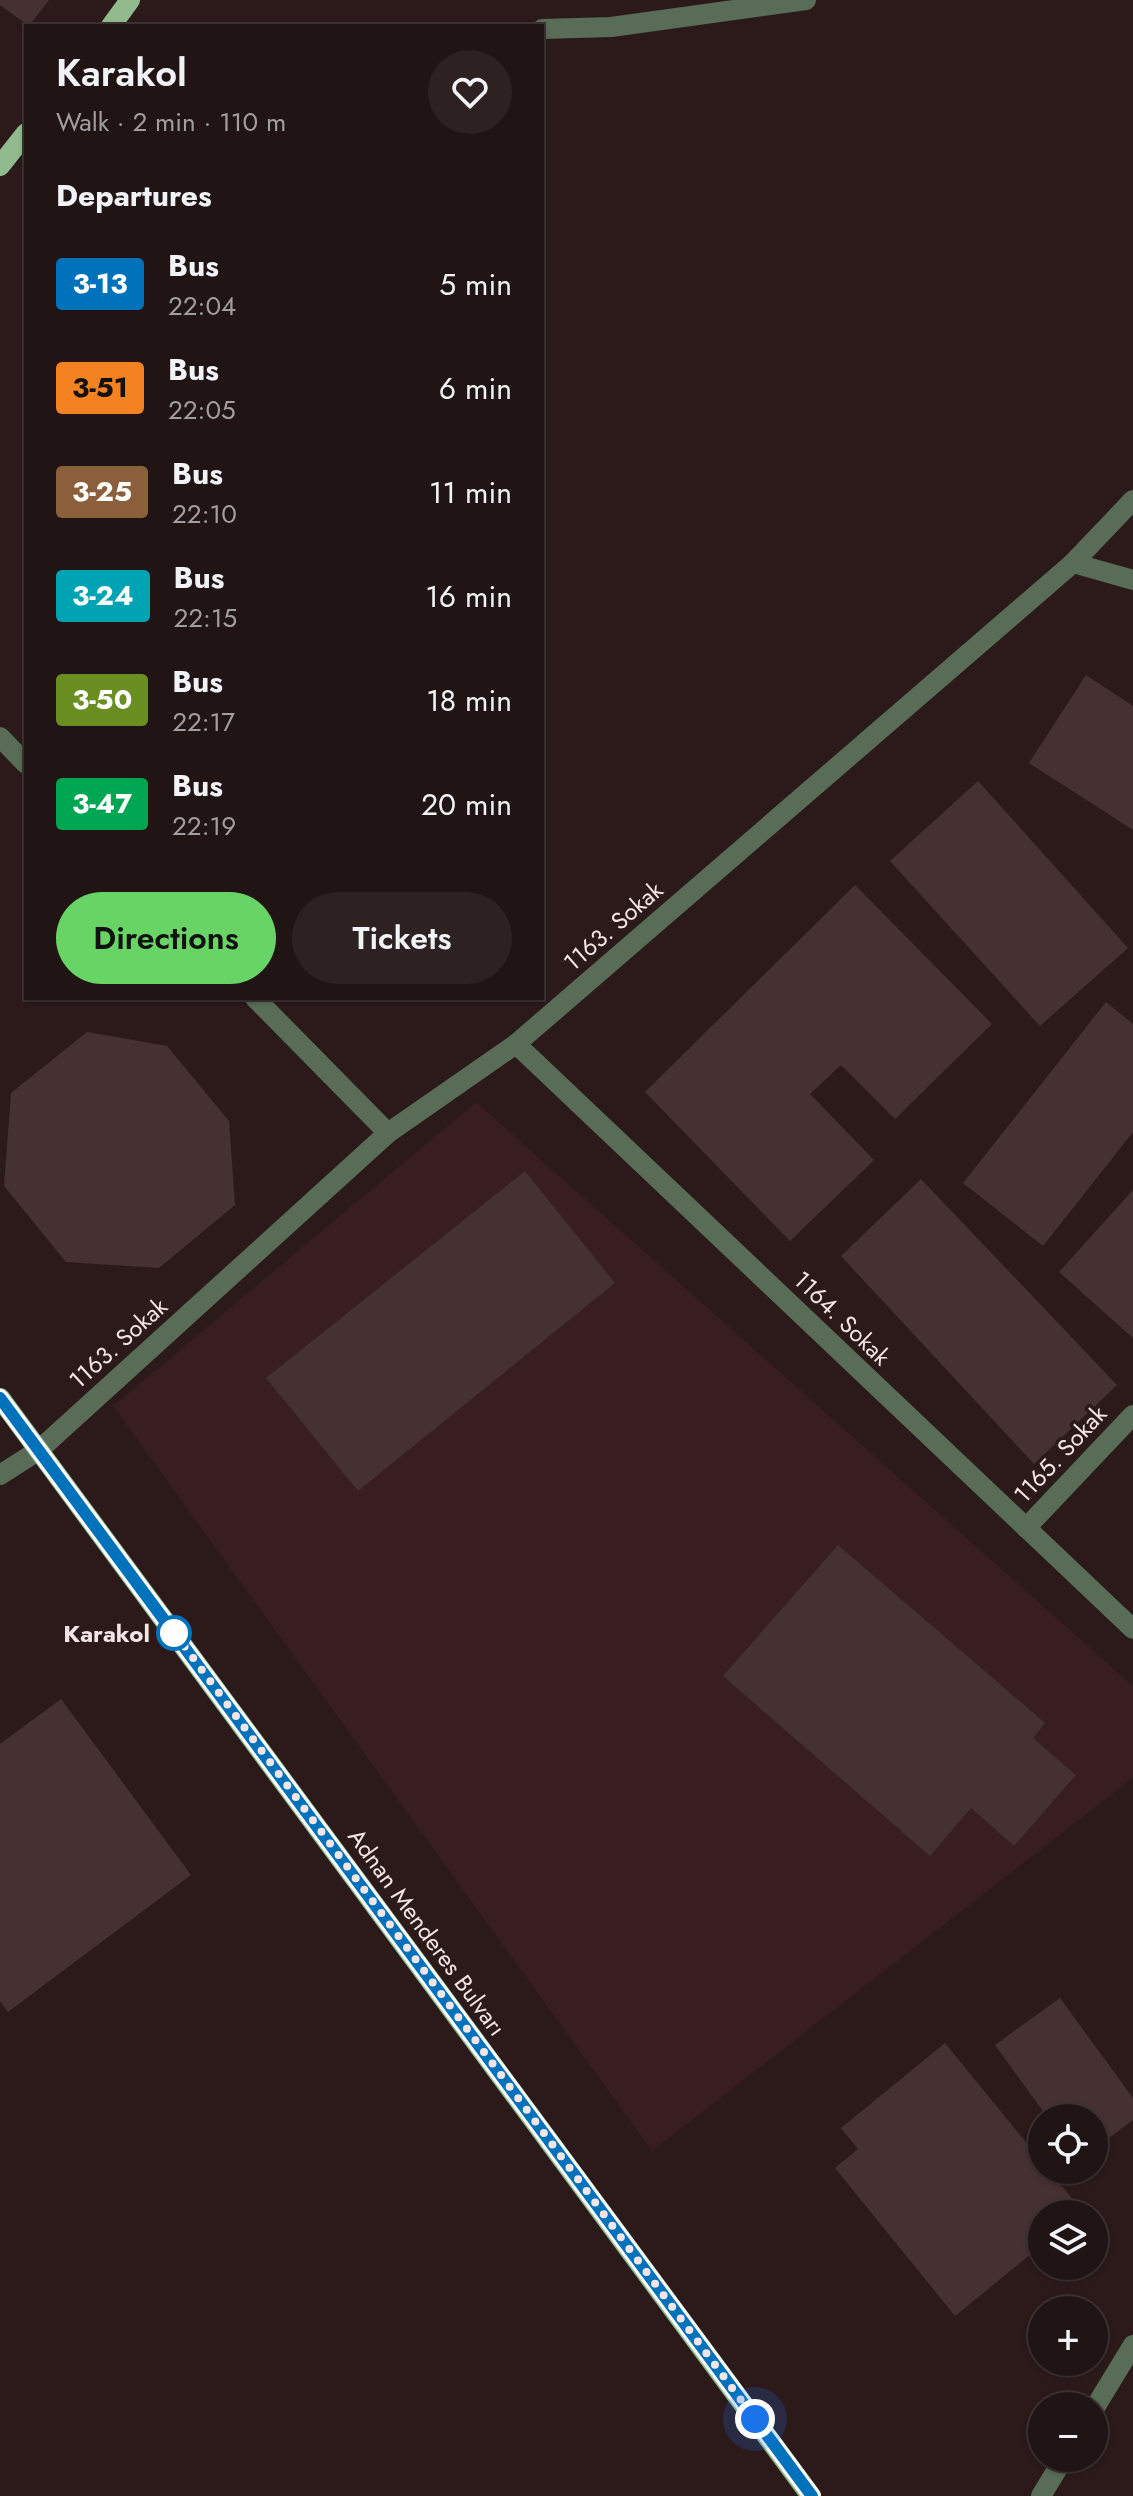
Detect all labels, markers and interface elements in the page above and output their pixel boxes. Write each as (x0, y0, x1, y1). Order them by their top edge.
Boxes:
text: Karakol (56, 45, 187, 100)
button: heart (428, 50, 512, 134)
text: Walk · 2 min · 110 m (56, 103, 286, 141)
text: Departures (56, 174, 212, 217)
text: Bus (168, 244, 219, 287)
text: 3-13 (72, 263, 128, 304)
text: 5 min (439, 263, 512, 306)
text: 22:04 (168, 287, 236, 325)
text: Bus (168, 348, 219, 391)
text: 3-51 (72, 367, 128, 408)
text: 6 min (439, 367, 512, 410)
text: 22:05 (168, 391, 236, 429)
text: Bus (172, 452, 223, 495)
text: 3-25 (72, 471, 132, 512)
text: 11 min (429, 471, 512, 514)
text: 22:10 (172, 495, 237, 533)
text: Bus (174, 556, 224, 599)
text: 3-24 (72, 575, 134, 616)
text: 16 min (425, 575, 512, 618)
text: 22:15 (174, 599, 237, 637)
text: Bus (172, 660, 223, 703)
text: 3-50 (72, 679, 132, 720)
text: 18 min (426, 679, 512, 722)
text: 22:17 (172, 703, 235, 741)
text: Bus (172, 764, 223, 807)
text: 3-47 (72, 783, 132, 824)
text: 20 min (421, 783, 512, 826)
text: 22:19 (172, 807, 236, 845)
street label: 1163. Sokak (556, 873, 671, 979)
button: Directions (56, 892, 276, 984)
button: Tickets (292, 892, 512, 984)
street label: 1164. Sokak (786, 1263, 899, 1374)
street label: 1163. Sokak (61, 1289, 175, 1397)
street label: 1165. Sokak (1006, 1397, 1115, 1511)
place label: Karakol (63, 1616, 150, 1651)
marker: Karakol (157, 1616, 191, 1650)
street label: Adnan Menderes Bulvarı (340, 1821, 514, 2043)
map controls (1028, 2104, 1108, 2472)
button: locate (1028, 2104, 1108, 2184)
button: layers (1028, 2200, 1108, 2280)
button: + (1028, 2296, 1108, 2376)
button: − (1028, 2392, 1108, 2472)
your location (735, 2399, 775, 2439)

